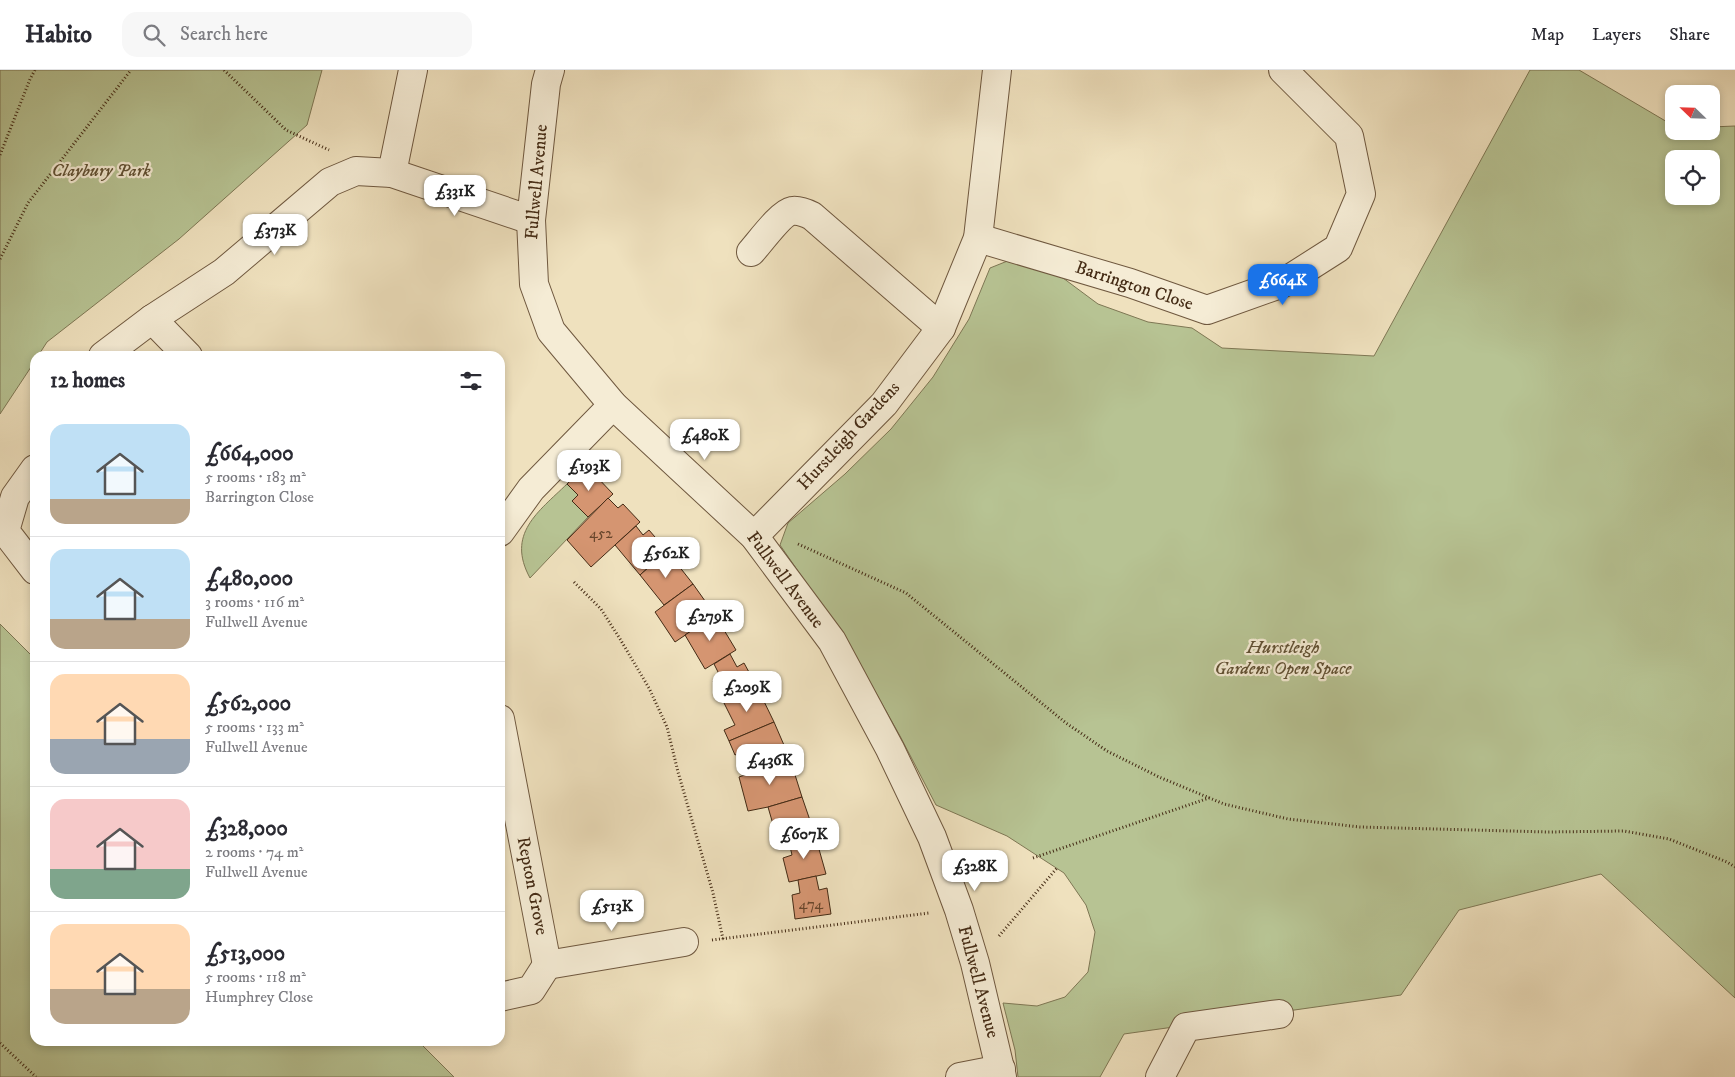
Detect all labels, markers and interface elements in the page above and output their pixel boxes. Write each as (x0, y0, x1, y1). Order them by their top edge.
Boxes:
search box (122, 12, 472, 57)
text: Habito (25, 20, 92, 50)
icon: search (140, 21, 168, 49)
text: Search here (180, 23, 268, 46)
text: Map (1531, 24, 1564, 46)
text: Layers (1592, 24, 1641, 46)
text: Share (1669, 24, 1710, 46)
north arrow (1665, 85, 1720, 140)
map controls (1665, 85, 1720, 205)
street label: Fullwell Avenue (521, 124, 553, 240)
button: locate (1665, 150, 1720, 205)
park label: Claybury Park (51, 160, 151, 182)
pin: £331K (420, 174, 490, 217)
text: £331K (435, 181, 475, 201)
pin: £373K (240, 214, 310, 256)
text: £373K (254, 220, 296, 240)
street label: Barrington Close (1072, 257, 1196, 315)
pin: £664K (1248, 264, 1318, 306)
text: £664K (1259, 270, 1307, 290)
icon: filters (457, 367, 485, 395)
text: 12 homes (50, 368, 125, 394)
street label: Hurstleigh Gardens (793, 377, 905, 495)
pin: £480K (670, 418, 740, 461)
text: £480K (681, 425, 729, 445)
text: £664,000 (205, 441, 294, 467)
icon: home (90, 444, 150, 504)
pin: £193K (554, 450, 624, 492)
text: £193K (568, 456, 610, 476)
text: 5 rooms · 183 m² (205, 467, 306, 487)
text: Barrington Close (205, 487, 314, 507)
house number: 452 (589, 524, 613, 543)
street label: Fullwell Avenue (741, 527, 829, 633)
pin: £562K (631, 536, 701, 579)
text: £562K (643, 543, 689, 563)
text: £480,000 (205, 566, 293, 592)
icon: home (90, 569, 150, 629)
text: 3 rooms · 116 m² (205, 592, 304, 612)
pin: £279K (675, 600, 745, 642)
text: £279K (687, 606, 733, 626)
text: Fullwell Avenue (205, 612, 308, 632)
park label: Hurstleigh Gardens Open Space (1215, 637, 1352, 680)
pin: £209K (712, 670, 782, 713)
text: £209K (724, 677, 770, 697)
text: £562,000 (205, 691, 291, 717)
icon: home (90, 694, 150, 754)
text: 5 rooms · 133 m² (205, 717, 304, 737)
text: Fullwell Avenue (205, 737, 308, 757)
pin: £436K (735, 744, 805, 786)
text: £436K (747, 750, 793, 770)
text: £328,000 (205, 816, 288, 842)
pin: £607K (769, 818, 839, 860)
icon: home (90, 819, 150, 879)
text: £607K (780, 824, 828, 844)
street label: Repton Grove (512, 835, 552, 937)
text: 2 rooms · 74 m² (205, 842, 303, 862)
pin: £328K (940, 850, 1010, 892)
text: £328K (953, 856, 997, 876)
text: Fullwell Avenue (205, 862, 308, 882)
pin: £513K (577, 890, 647, 932)
house number: 474 (799, 895, 824, 914)
text: £513K (591, 896, 633, 916)
street label: Fullwell Avenue (952, 923, 1004, 1041)
text: £513,000 (205, 941, 285, 967)
icon: home (90, 944, 150, 1004)
text: 5 rooms · 118 m² (205, 967, 306, 987)
text: Humphrey Close (205, 987, 313, 1007)

